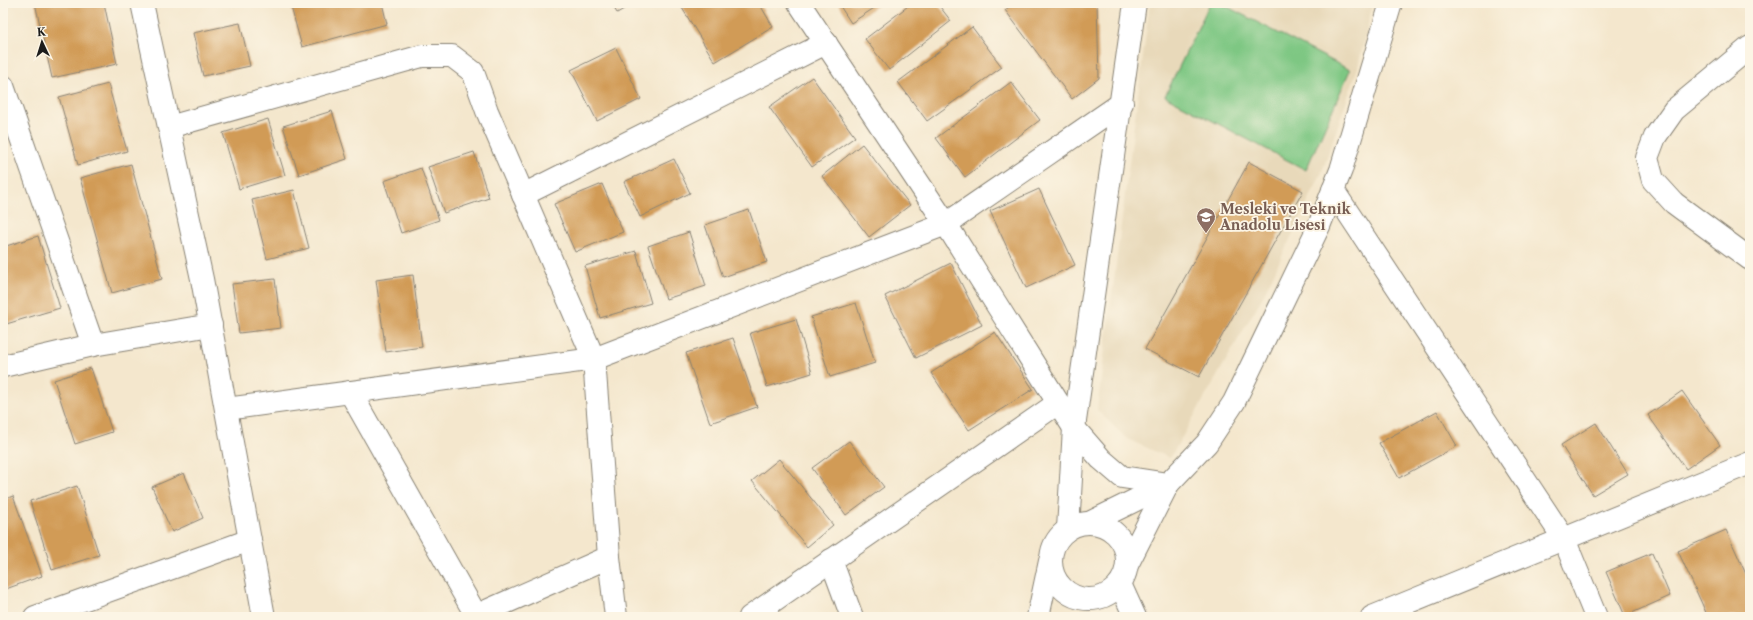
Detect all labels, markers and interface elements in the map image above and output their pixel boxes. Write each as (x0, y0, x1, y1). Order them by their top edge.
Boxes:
north arrow (22, 22, 62, 62)
text: K (36, 25, 47, 39)
place label: Mesleki ve Teknik Anadolu Lisesi (1219, 200, 1351, 234)
school or university icon: Mesleki ve Teknik Anadolu Lisesi (1195, 206, 1217, 234)

